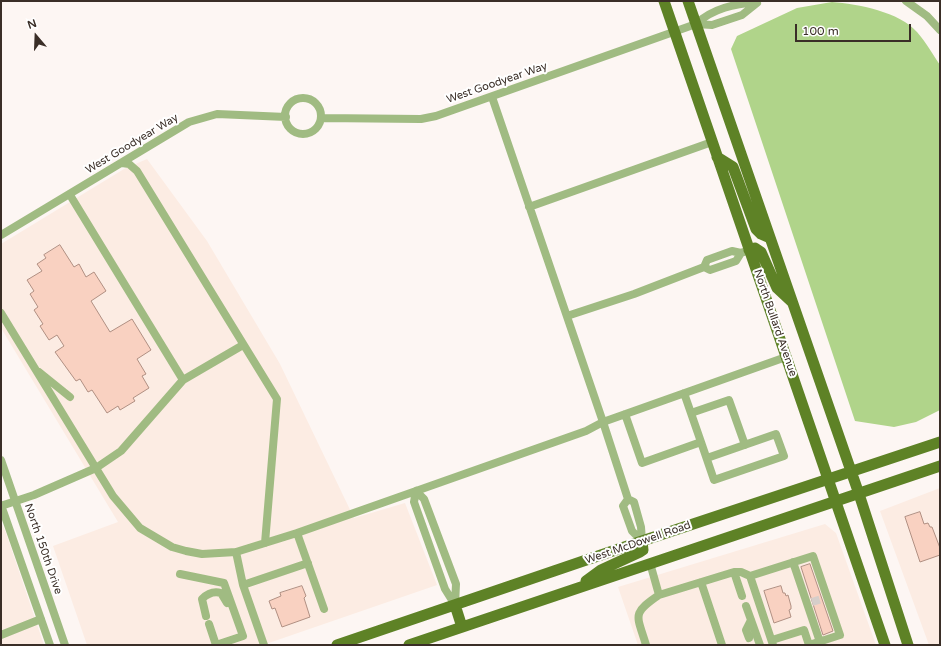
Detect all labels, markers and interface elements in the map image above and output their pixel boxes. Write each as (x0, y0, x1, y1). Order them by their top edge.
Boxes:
north arrow (16, 16, 56, 56)
scale bar (797, 16, 913, 42)
text: N (26, 17, 38, 32)
text: 100 m (802, 24, 839, 38)
street label: West Goodyear Way (445, 60, 549, 106)
street label: West Goodyear Way (83, 111, 181, 177)
street label: North Bullard Avenue (750, 268, 800, 378)
street label: North 150th Drive (21, 502, 65, 596)
street label: West McDowell Road (583, 519, 693, 567)

